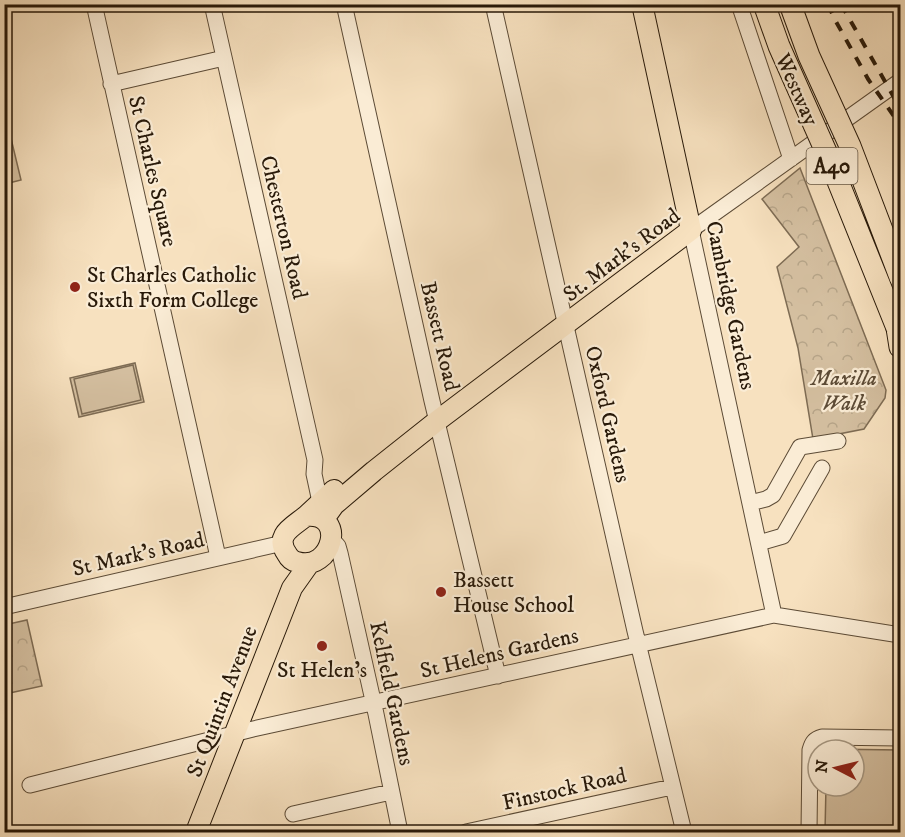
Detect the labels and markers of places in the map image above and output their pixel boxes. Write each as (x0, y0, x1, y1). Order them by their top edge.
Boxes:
place label: St Charles Catholic Sixth Form College (87, 262, 258, 314)
marker: St Charles Catholic Sixth Form College (68, 280, 82, 294)
place label: Bassett House School (453, 567, 574, 619)
marker: Bassett House School (434, 585, 448, 599)
marker: St Helen's (315, 639, 329, 653)
place label: St Helen's (277, 657, 367, 684)

